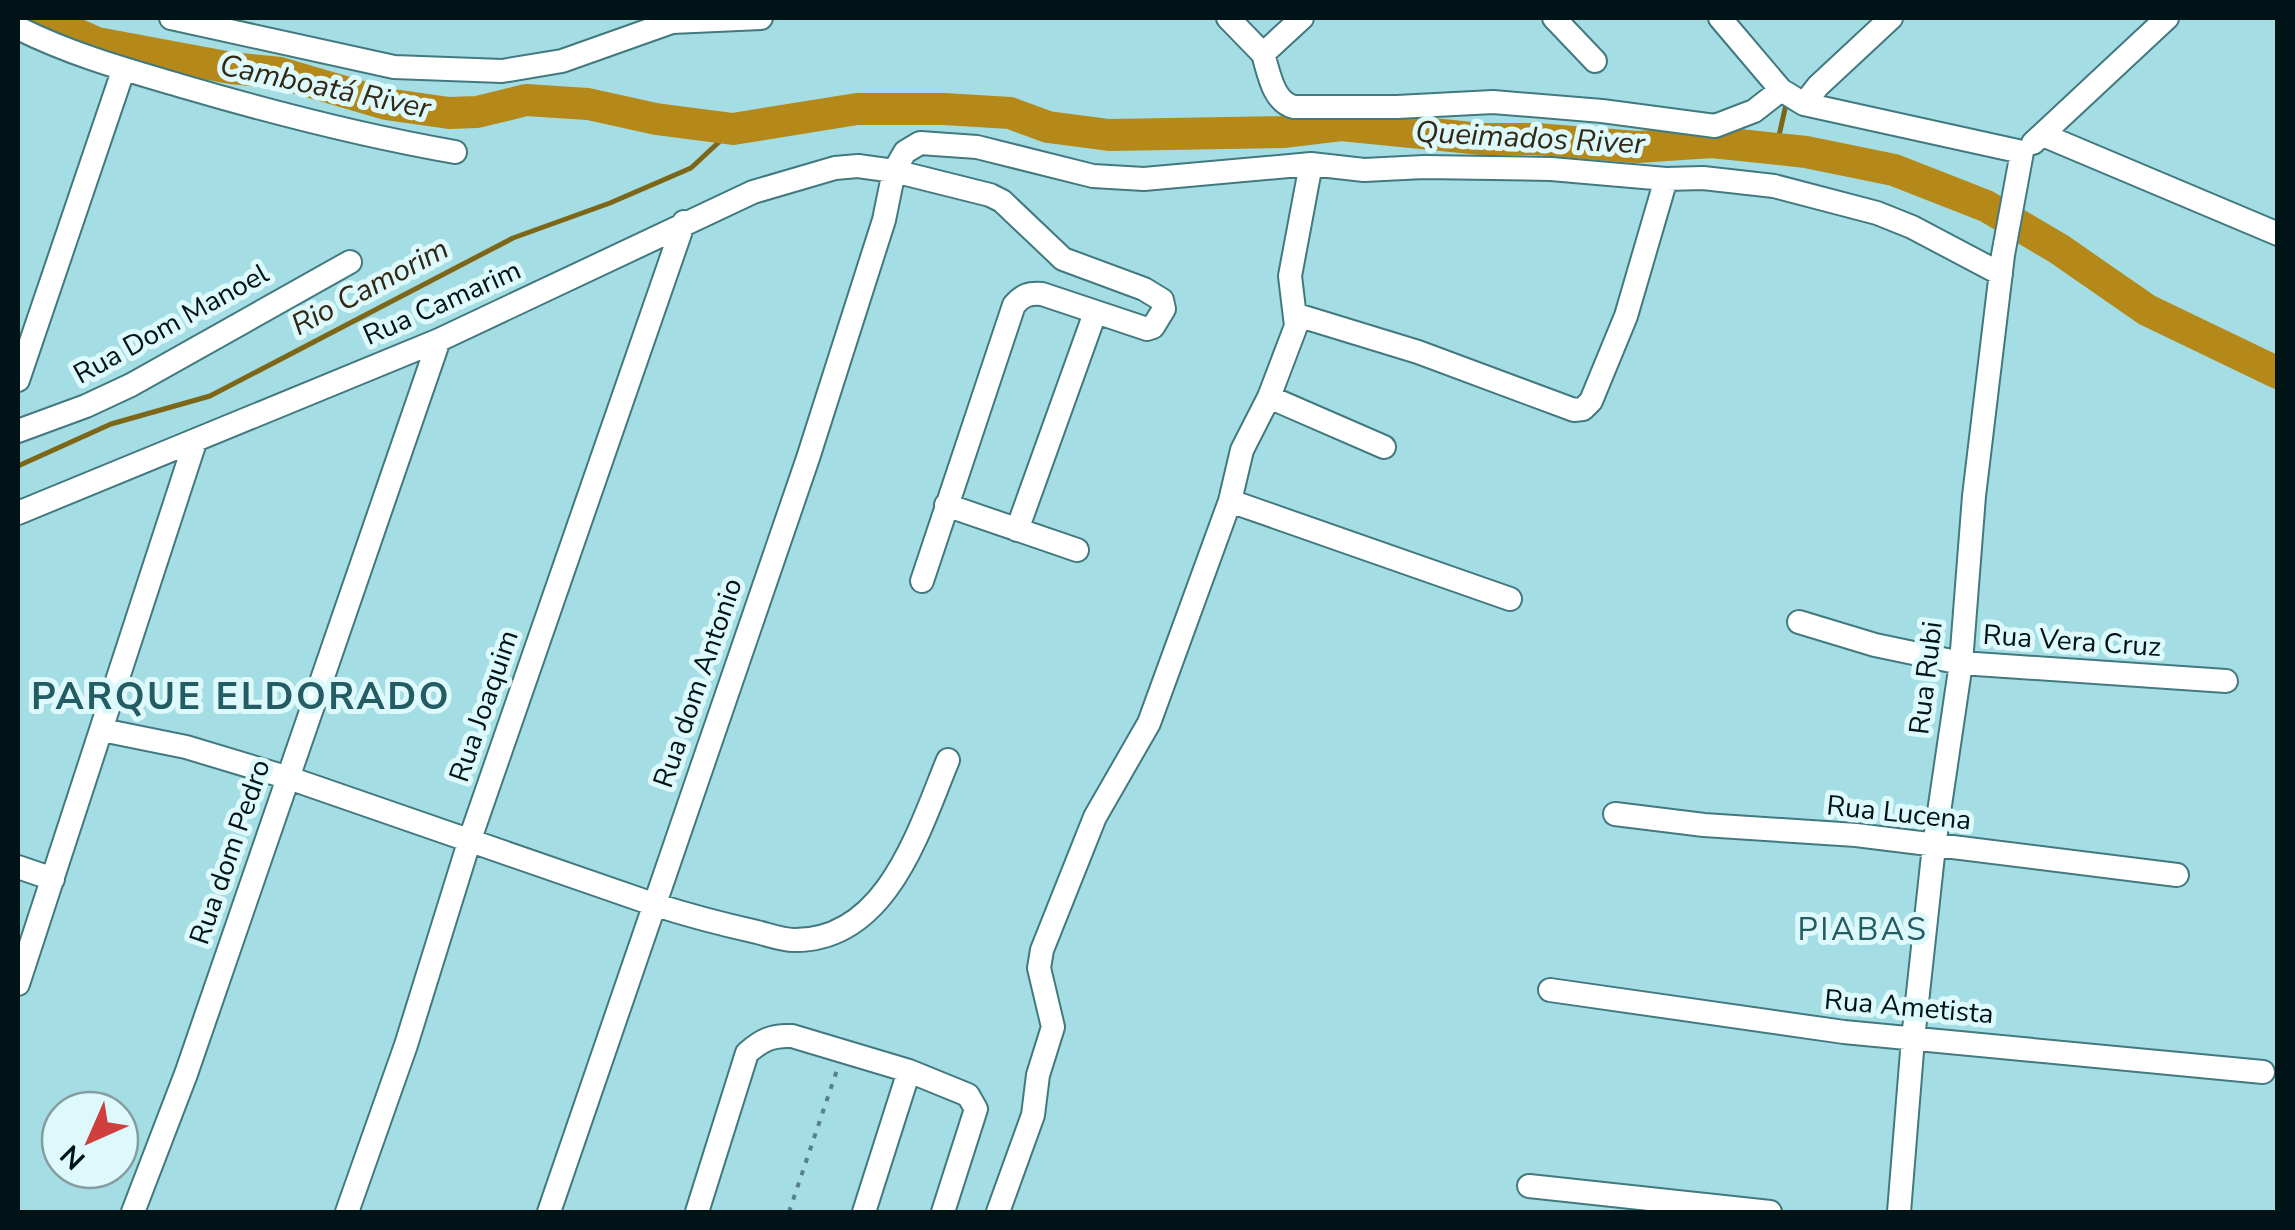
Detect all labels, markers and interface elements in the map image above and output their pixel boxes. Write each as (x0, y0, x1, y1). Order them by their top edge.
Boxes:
water label: Camboatá River (216, 45, 435, 130)
water label: Queimados River (1414, 112, 1647, 165)
water label: Rio Camorim (284, 228, 456, 346)
street label: Rua Camarim (357, 251, 527, 355)
street label: Rua Dom Manoel (67, 254, 276, 393)
street label: Rua dom Antonio (644, 573, 752, 793)
street label: Rua Vera Cruz (1982, 616, 2162, 666)
street label: Rua Rubi (1900, 619, 1952, 737)
street label: Rua Joaquim (440, 625, 528, 787)
district label: PARQUE ELDORADO (31, 671, 451, 722)
street label: Rua dom Pedro (181, 754, 279, 950)
street label: Rua Lucena (1825, 787, 1973, 839)
district label: PIABAS (1798, 908, 1928, 951)
street label: Rua Ametista (1823, 981, 1995, 1033)
north arrow (40, 1090, 140, 1190)
text: N (52, 1136, 94, 1178)

